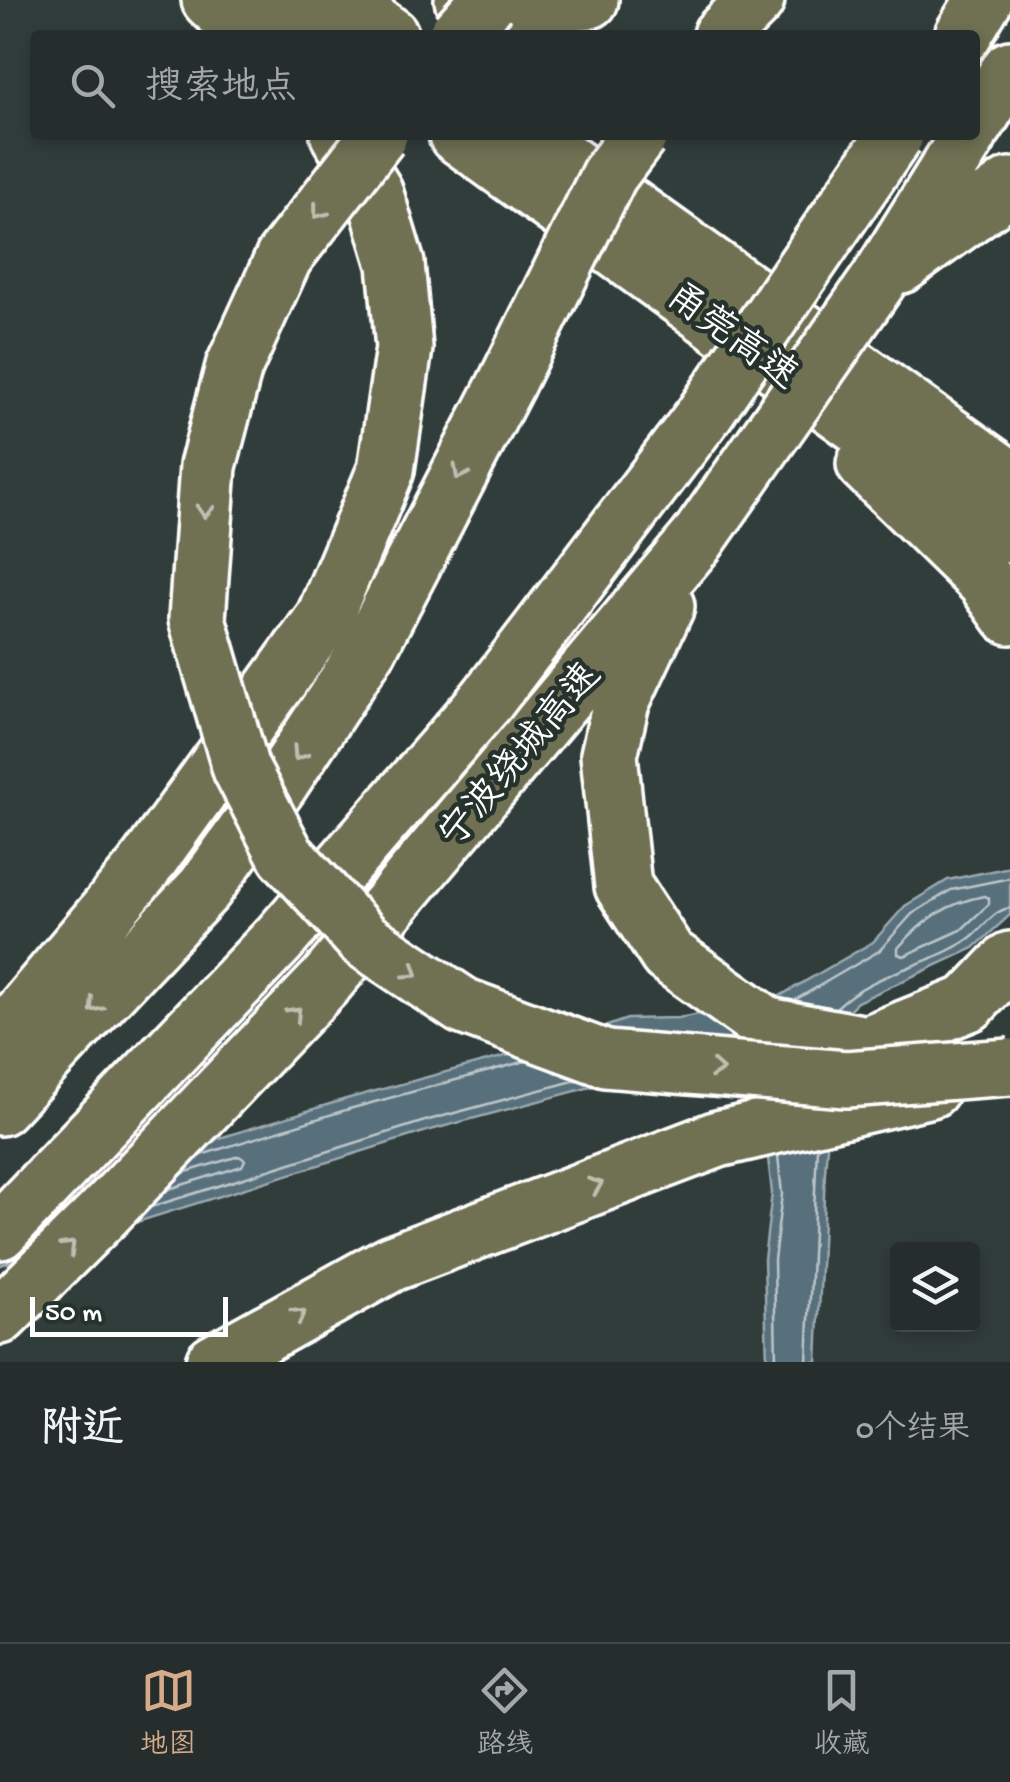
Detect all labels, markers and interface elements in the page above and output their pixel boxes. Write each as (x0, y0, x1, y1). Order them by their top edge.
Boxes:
search box (30, 30, 980, 140)
icon: search (65, 58, 120, 113)
text: 搜索地点 (145, 68, 297, 112)
one-way arrow (313, 201, 331, 219)
street label: 甬莞高速 (656, 274, 807, 401)
one-way arrow (453, 462, 472, 480)
one-way arrow (195, 503, 216, 519)
street label: 宁波绕城高速 (430, 653, 613, 858)
one-way arrow (293, 743, 311, 762)
one-way arrow (401, 960, 420, 978)
one-way arrow (89, 994, 107, 1013)
one-way arrow (283, 1007, 301, 1025)
one-way arrow (709, 1057, 725, 1079)
one-way arrow (587, 1177, 604, 1197)
one-way arrow (58, 1241, 76, 1259)
map controls (890, 1242, 980, 1332)
button: layers (890, 1242, 980, 1332)
scale bar (30, 1292, 228, 1336)
text: 50 m (45, 1298, 102, 1331)
one-way arrow (288, 1307, 306, 1327)
text: 附近 (40, 1408, 124, 1457)
text: 0个结果 (856, 1412, 970, 1450)
tab: 地图 (140, 1663, 196, 1763)
tab: 路线 (477, 1663, 533, 1763)
tab: 收藏 (814, 1663, 870, 1763)

